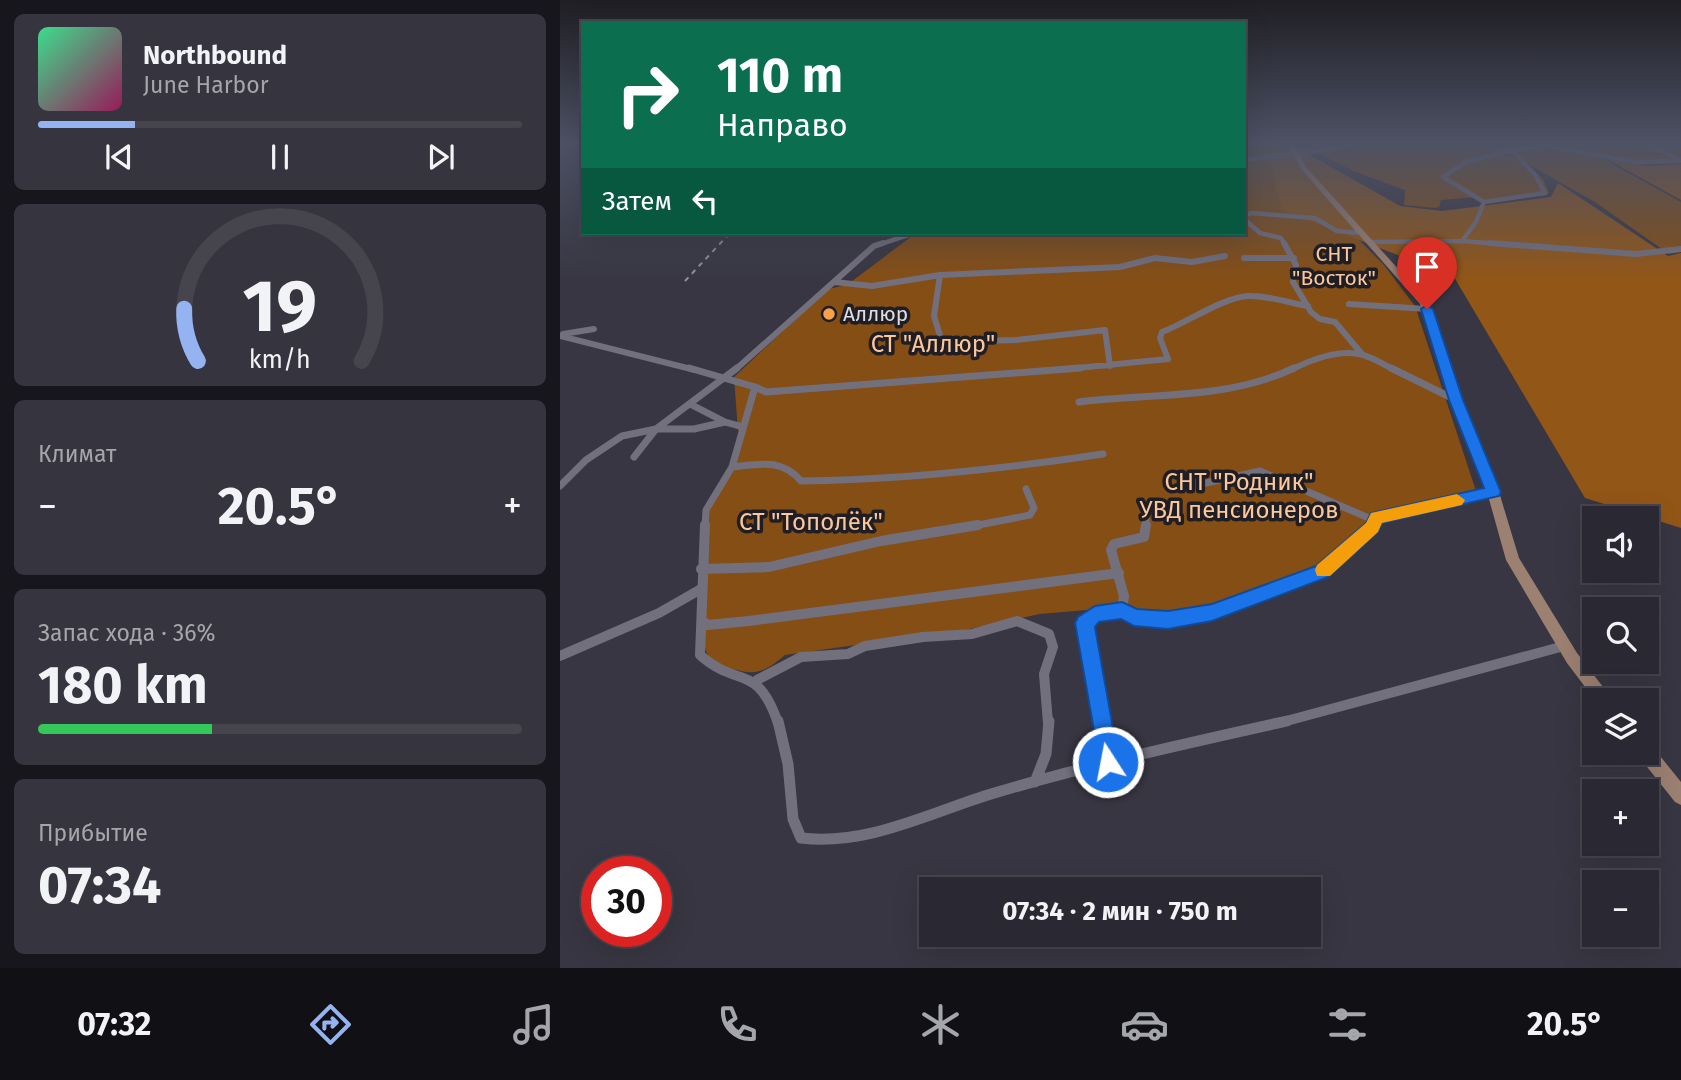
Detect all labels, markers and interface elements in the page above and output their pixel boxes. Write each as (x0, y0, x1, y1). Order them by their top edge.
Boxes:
text: Northbound (143, 40, 287, 71)
text: 110 m (717, 46, 843, 105)
icon: right (602, 49, 693, 140)
text: June Harbor (143, 71, 269, 99)
text: Направо (717, 106, 848, 144)
icon: previous (100, 138, 138, 176)
icon: pause (261, 138, 299, 176)
icon: next (422, 138, 460, 176)
icon: left (686, 182, 724, 220)
text: Затем (602, 186, 672, 217)
pin (1397, 237, 1457, 309)
park label: СНТ "Восток" (1292, 241, 1376, 291)
icon: arrive (1408, 248, 1446, 286)
text: 19 (243, 263, 317, 350)
place label: Аллюр (843, 301, 908, 327)
marker: Аллюр (821, 306, 837, 322)
park label: СТ "Аллюр" (871, 330, 995, 358)
text: km/h (249, 344, 311, 374)
text: Климат (38, 440, 116, 468)
park label: СНТ "Родник" УВД пенсионеров (1139, 468, 1339, 524)
text: 20.5° (218, 475, 342, 538)
text: − (38, 483, 57, 529)
text: + (503, 483, 522, 529)
map controls (1582, 506, 1659, 947)
button: sound (1582, 506, 1659, 583)
park label: СТ "Тополёк" (739, 508, 883, 536)
button: search (1582, 597, 1659, 674)
text: Запас хода · 36% (38, 619, 216, 647)
text: 180 km (38, 654, 208, 717)
button: layers (1582, 688, 1659, 765)
position arrow (1071, 725, 1145, 799)
button: + (1582, 779, 1659, 856)
text: Прибытие (38, 819, 148, 847)
text: 07:34 (38, 854, 161, 917)
speed limit sign: 30 (581, 856, 672, 947)
button: − (1582, 870, 1659, 947)
text: 07:34 · 2 мин · 750 m (1002, 896, 1238, 927)
icon: directions (306, 1000, 355, 1049)
icon: music (509, 1000, 558, 1049)
icon: phone (713, 1000, 762, 1049)
icon: climate (916, 1000, 965, 1049)
icon: car (1120, 1000, 1169, 1049)
icon: filters (1323, 1000, 1372, 1049)
text: 07:32 (77, 1005, 151, 1043)
text: 20.5° (1527, 1005, 1604, 1043)

